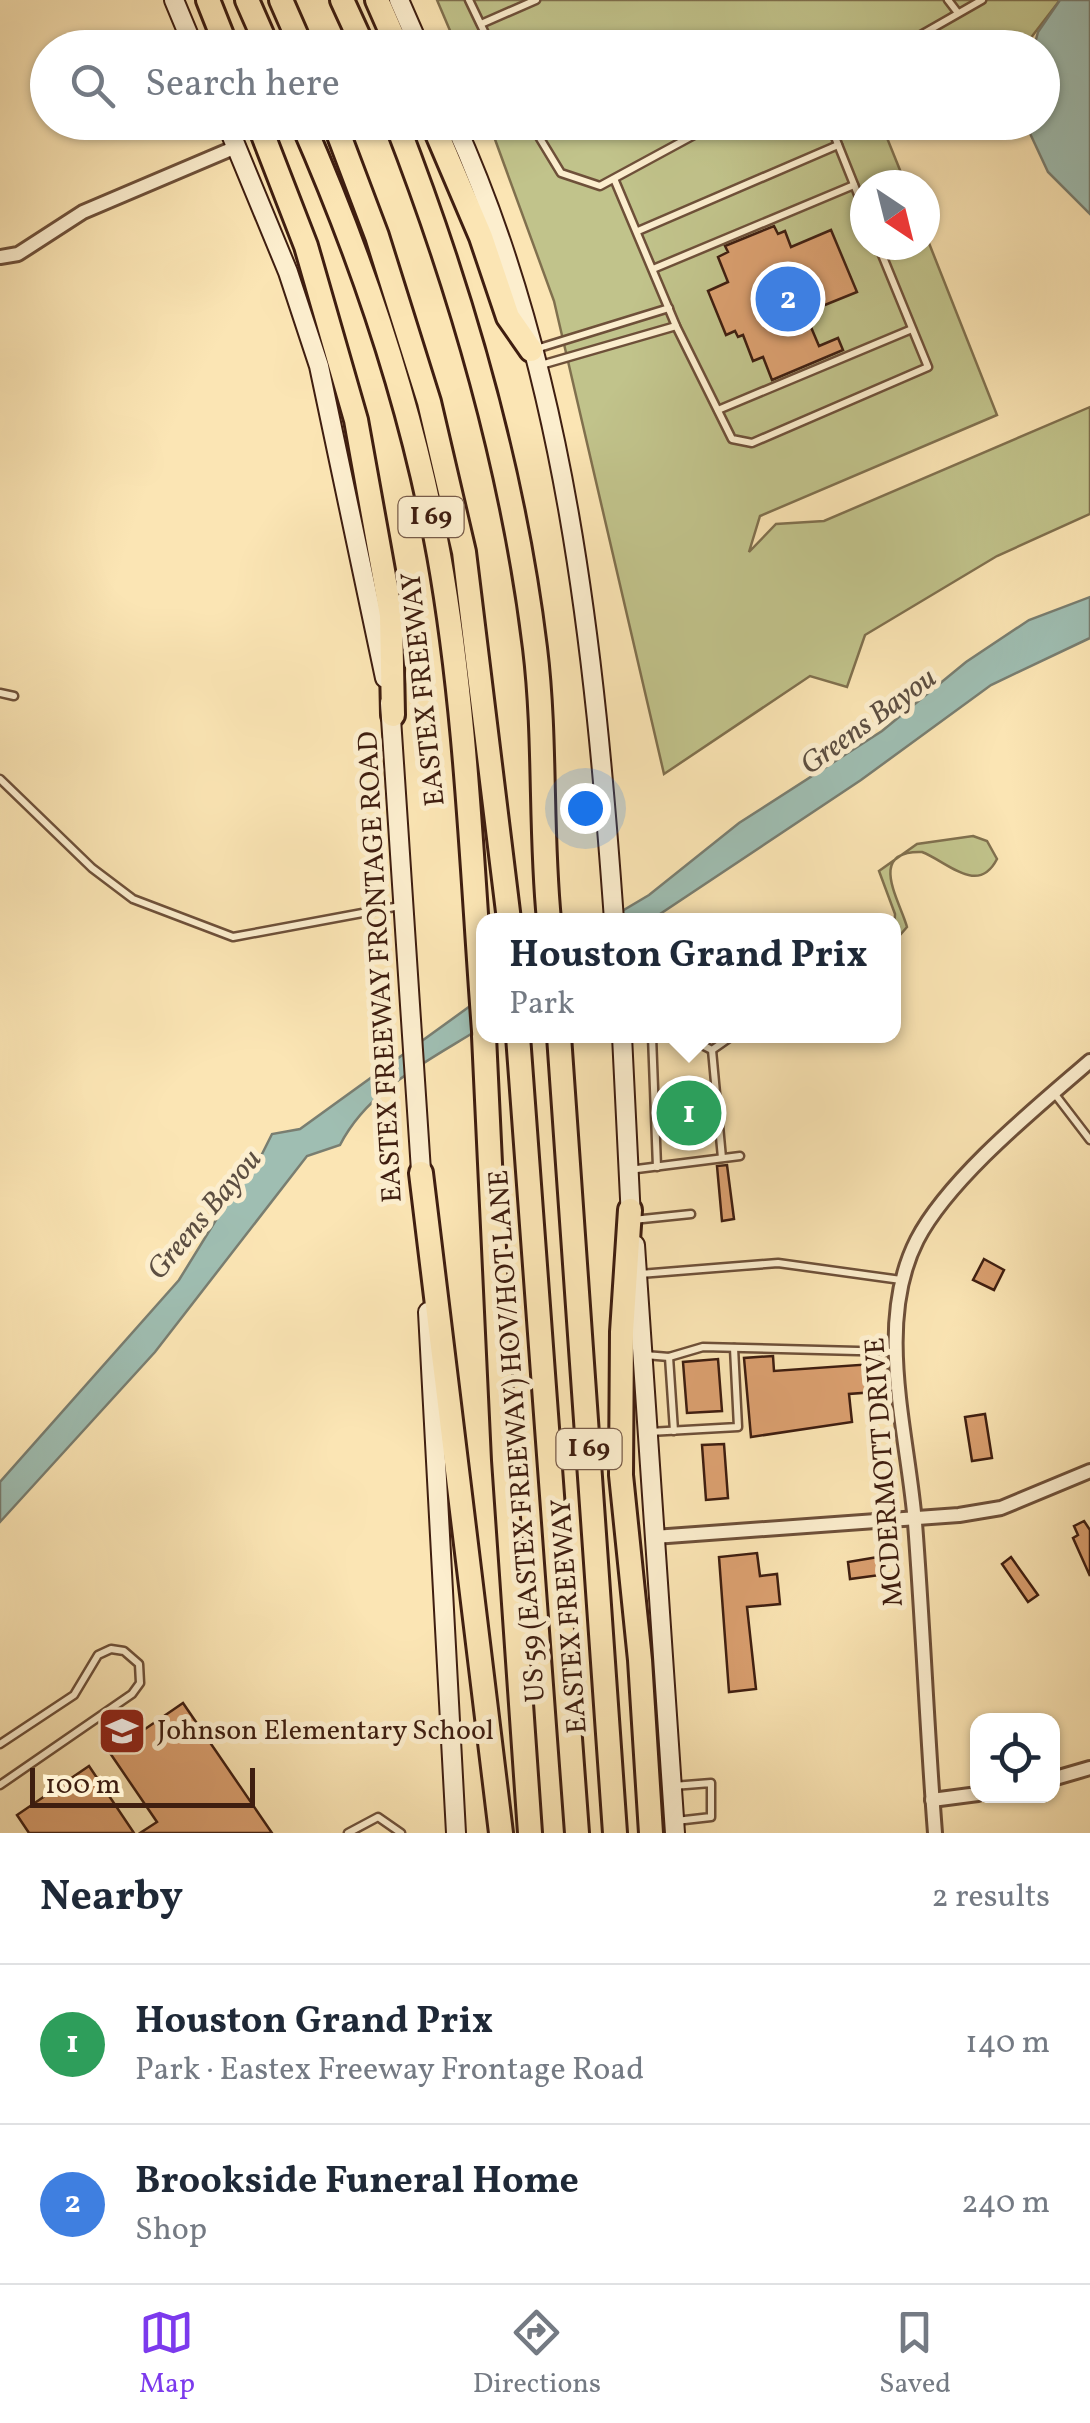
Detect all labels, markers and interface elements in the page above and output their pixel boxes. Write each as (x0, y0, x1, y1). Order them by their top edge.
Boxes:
search box (30, 30, 1060, 140)
icon: search (65, 58, 120, 113)
text: Search here (145, 59, 340, 112)
north arrow (850, 170, 940, 260)
pin: 2 (756, 262, 820, 336)
road number: I 69 (398, 497, 464, 537)
street label: EASTEX FREEWAY (392, 570, 456, 808)
water label: Greens Bayou (792, 658, 946, 786)
street label: EASTEX FREEWAY FRONTAGE ROAD (349, 730, 413, 1204)
your location (560, 783, 611, 834)
popup (476, 913, 901, 1043)
text: Houston Grand Prix (509, 930, 868, 983)
text: Park (509, 983, 575, 1027)
pin: 1 (656, 1076, 722, 1150)
water label: Greens Bayou (138, 1140, 272, 1290)
street label: US 59 (EASTEX FREEWAY) HOV/HOT LANE (480, 1168, 556, 1704)
street label: MCDERMOTT DRIVE (856, 1336, 914, 1608)
road number: I 69 (556, 1429, 622, 1469)
street label: EASTEX FREEWAY (542, 1497, 598, 1735)
school or university icon: Johnson Elementary School (96, 1705, 148, 1757)
place label: Johnson Elementary School (157, 1712, 494, 1751)
map controls (970, 1713, 1060, 1803)
button: locate (970, 1713, 1060, 1803)
scale bar (30, 1763, 255, 1808)
text: 100 m (45, 1766, 120, 1805)
text: Nearby (40, 1869, 183, 1928)
text: 2 results (932, 1876, 1050, 1920)
text: Houston Grand Prix (135, 1996, 493, 2049)
text: 1 (66, 2022, 79, 2066)
text: 140 m (965, 2022, 1050, 2066)
text: Park · Eastex Freeway Frontage Road (135, 2049, 644, 2093)
text: Brookside Funeral Home (135, 2156, 579, 2209)
text: 2 (64, 2182, 81, 2226)
text: 240 m (961, 2182, 1050, 2226)
text: Shop (135, 2209, 207, 2253)
tab: Map (139, 2305, 195, 2404)
tab: Directions (473, 2305, 601, 2404)
tab: Saved (879, 2305, 951, 2404)

